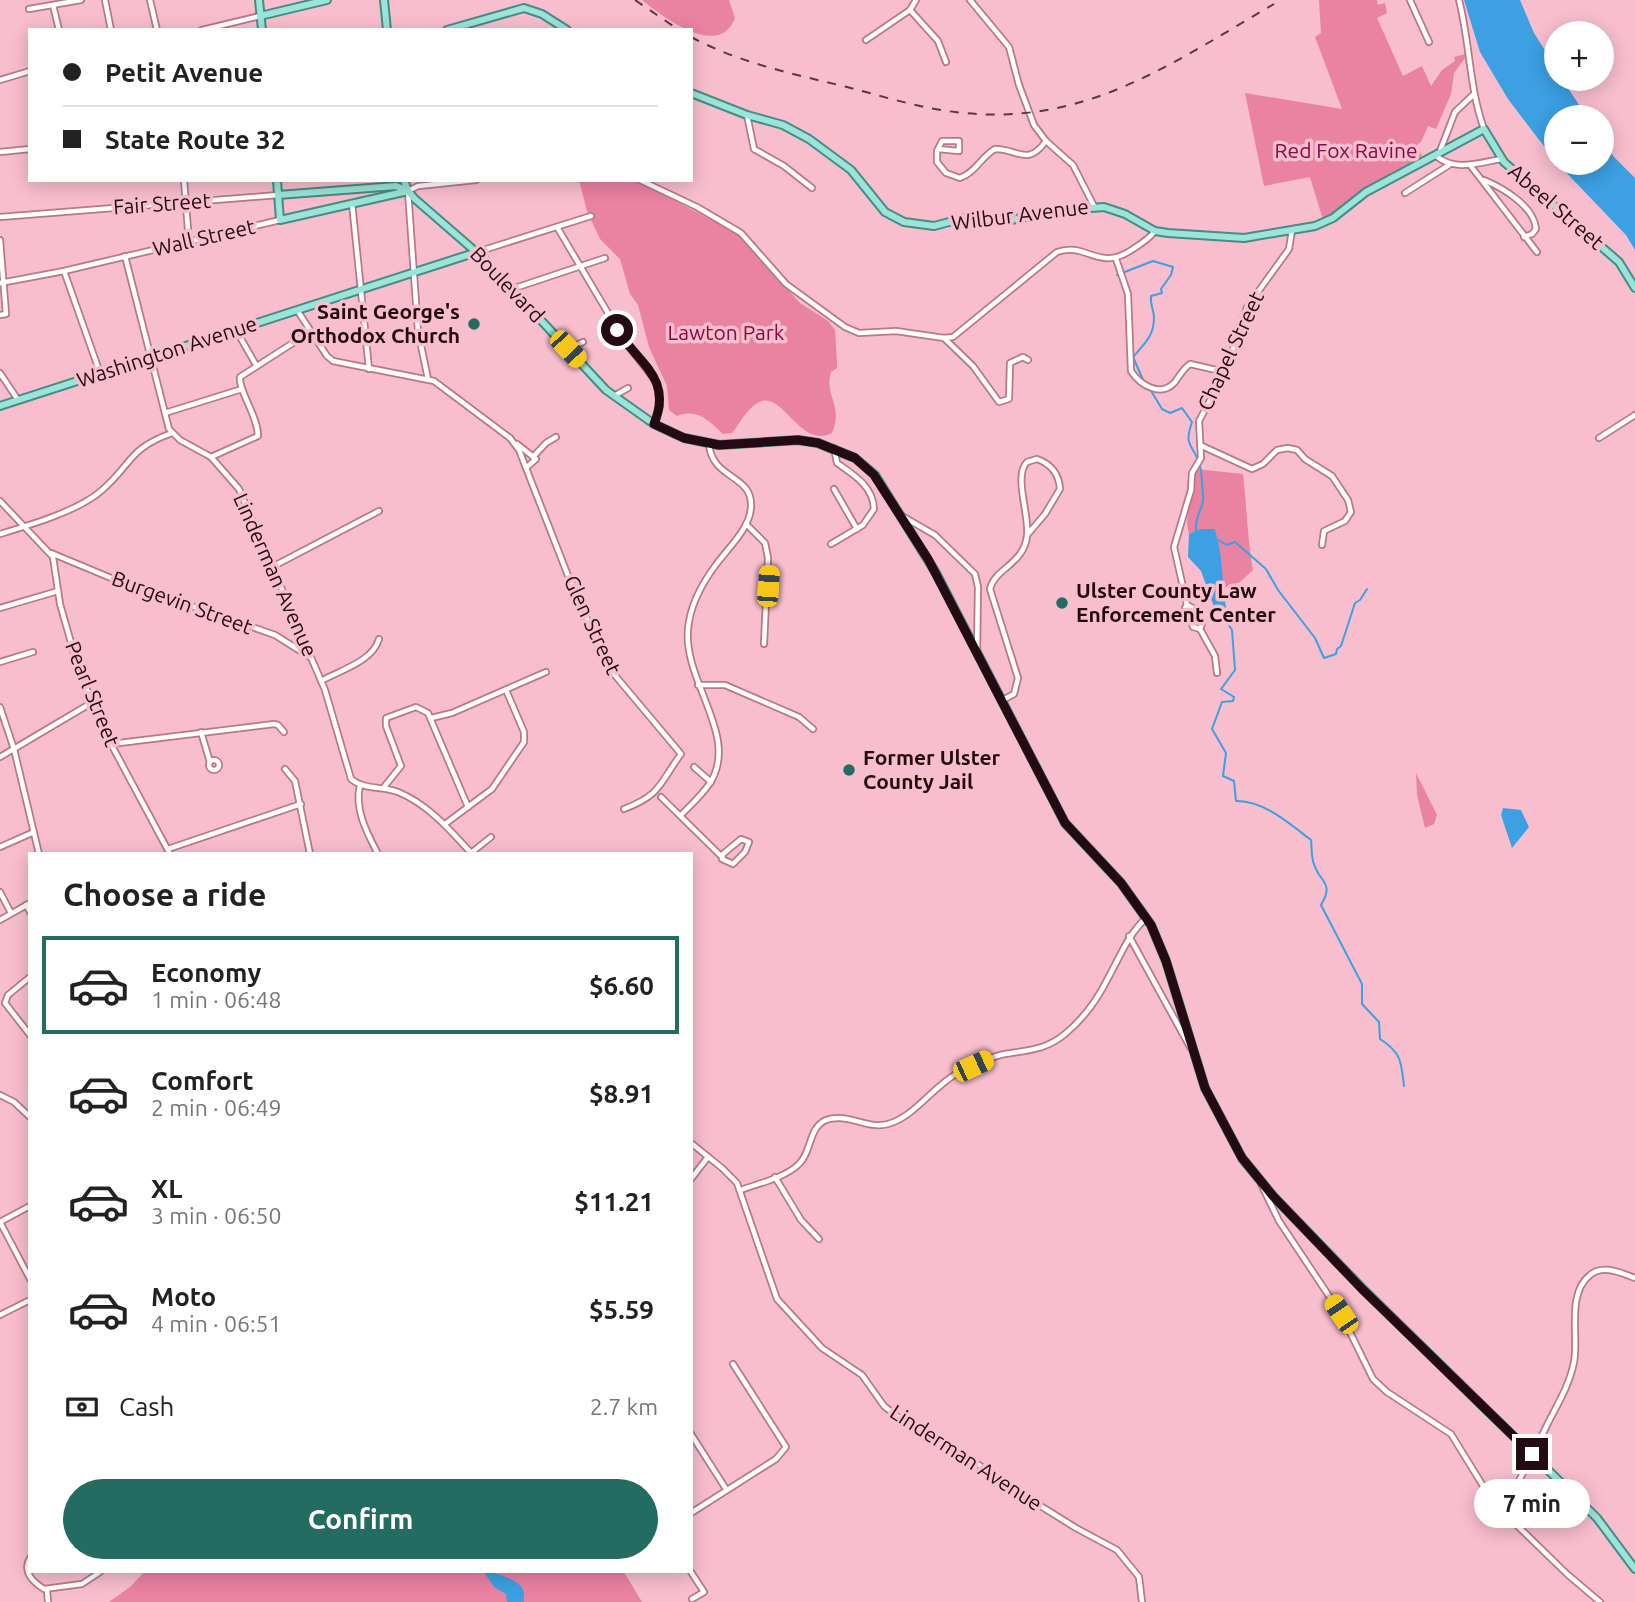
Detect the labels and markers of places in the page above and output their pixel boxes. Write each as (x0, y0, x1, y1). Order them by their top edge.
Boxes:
place label: Saint George's Orthodox Church (291, 299, 460, 347)
marker: Saint George's Orthodox Church (466, 316, 482, 332)
place label: Ulster County Law Enforcement Center (1076, 578, 1276, 626)
marker: Ulster County Law Enforcement Center (1054, 595, 1070, 611)
place label: Former Ulster County Jail (863, 745, 1001, 793)
marker: Former Ulster County Jail (841, 762, 857, 778)

